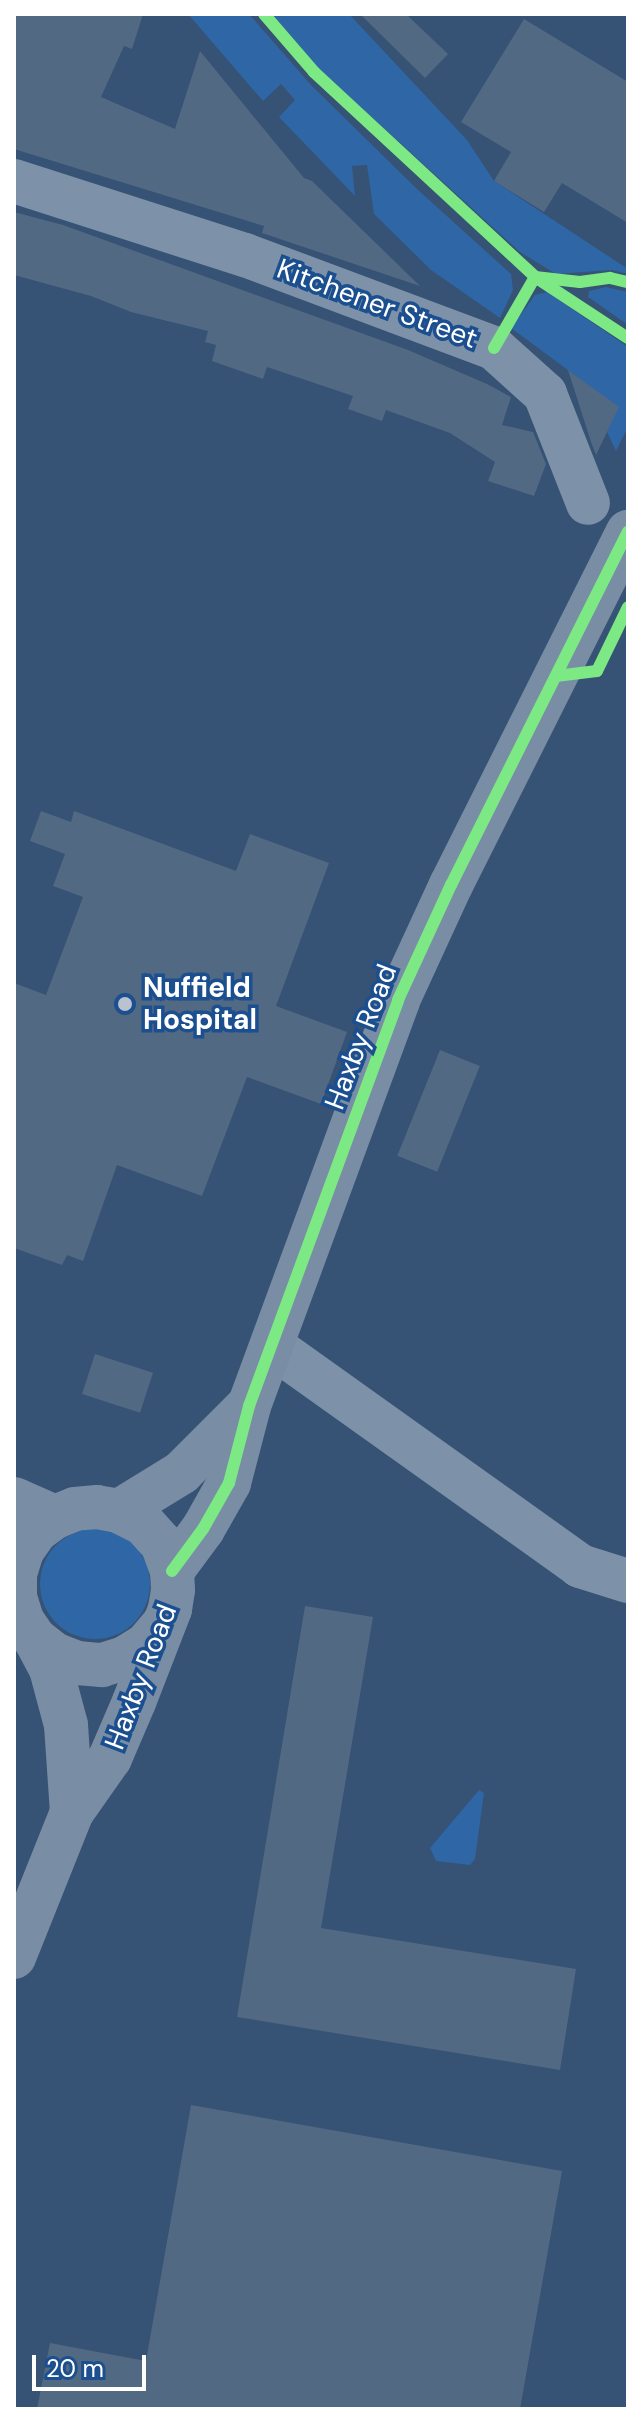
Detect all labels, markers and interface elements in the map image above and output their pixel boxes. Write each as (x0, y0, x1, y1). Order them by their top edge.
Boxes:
street label: Kitchener Street (272, 252, 482, 356)
street label: Haxby Road (318, 960, 404, 1114)
place label: Nuffield Hospital (143, 971, 257, 1037)
marker: Nuffield Hospital (114, 993, 136, 1015)
street label: Haxby Road (98, 1600, 184, 1754)
scale bar (36, 2339, 150, 2389)
text: 20 m (46, 2353, 104, 2384)

